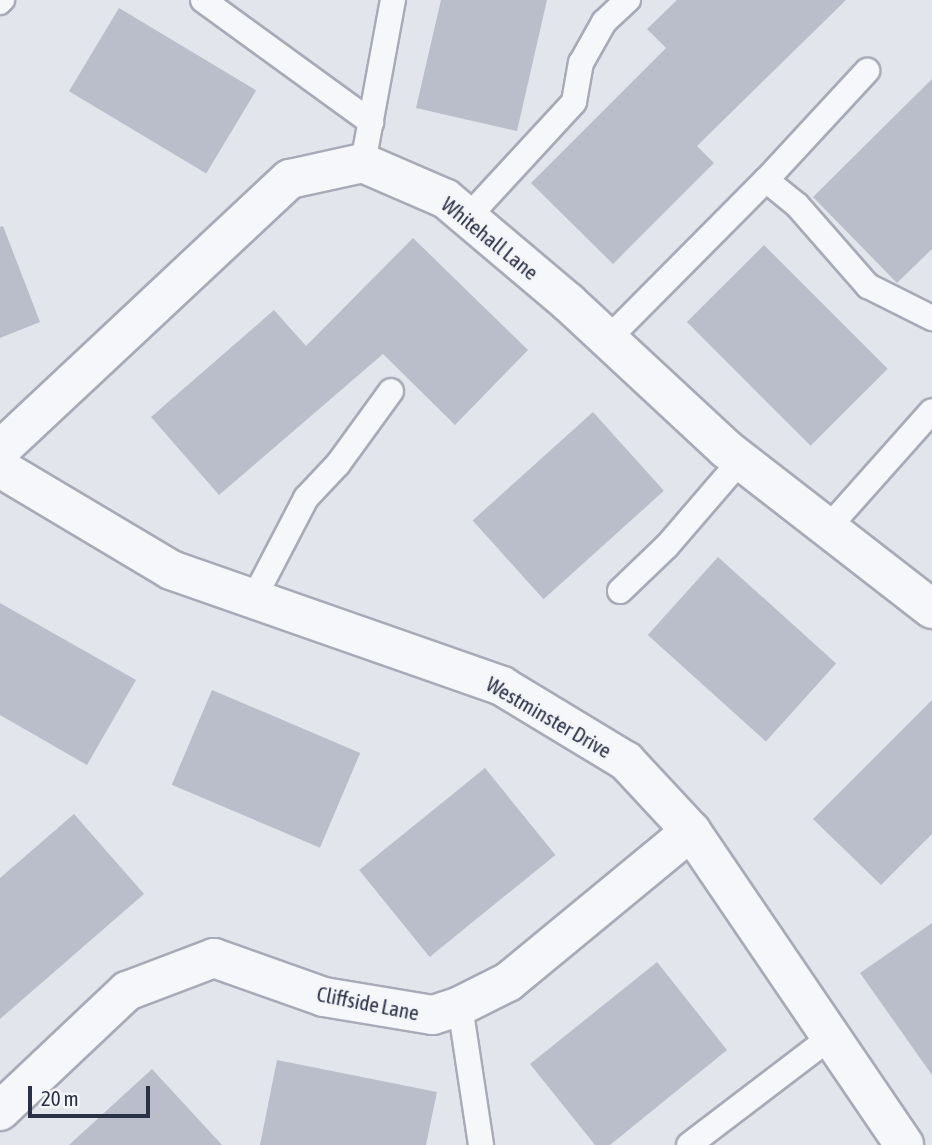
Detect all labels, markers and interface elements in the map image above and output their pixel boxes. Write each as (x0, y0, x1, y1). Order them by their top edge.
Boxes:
street label: Whitehall Lane (437, 191, 543, 285)
street label: Westminster Drive (482, 671, 616, 763)
street label: Cliffside Lane (315, 981, 421, 1025)
scale bar (32, 1072, 154, 1116)
text: 20 m (41, 1086, 79, 1110)

